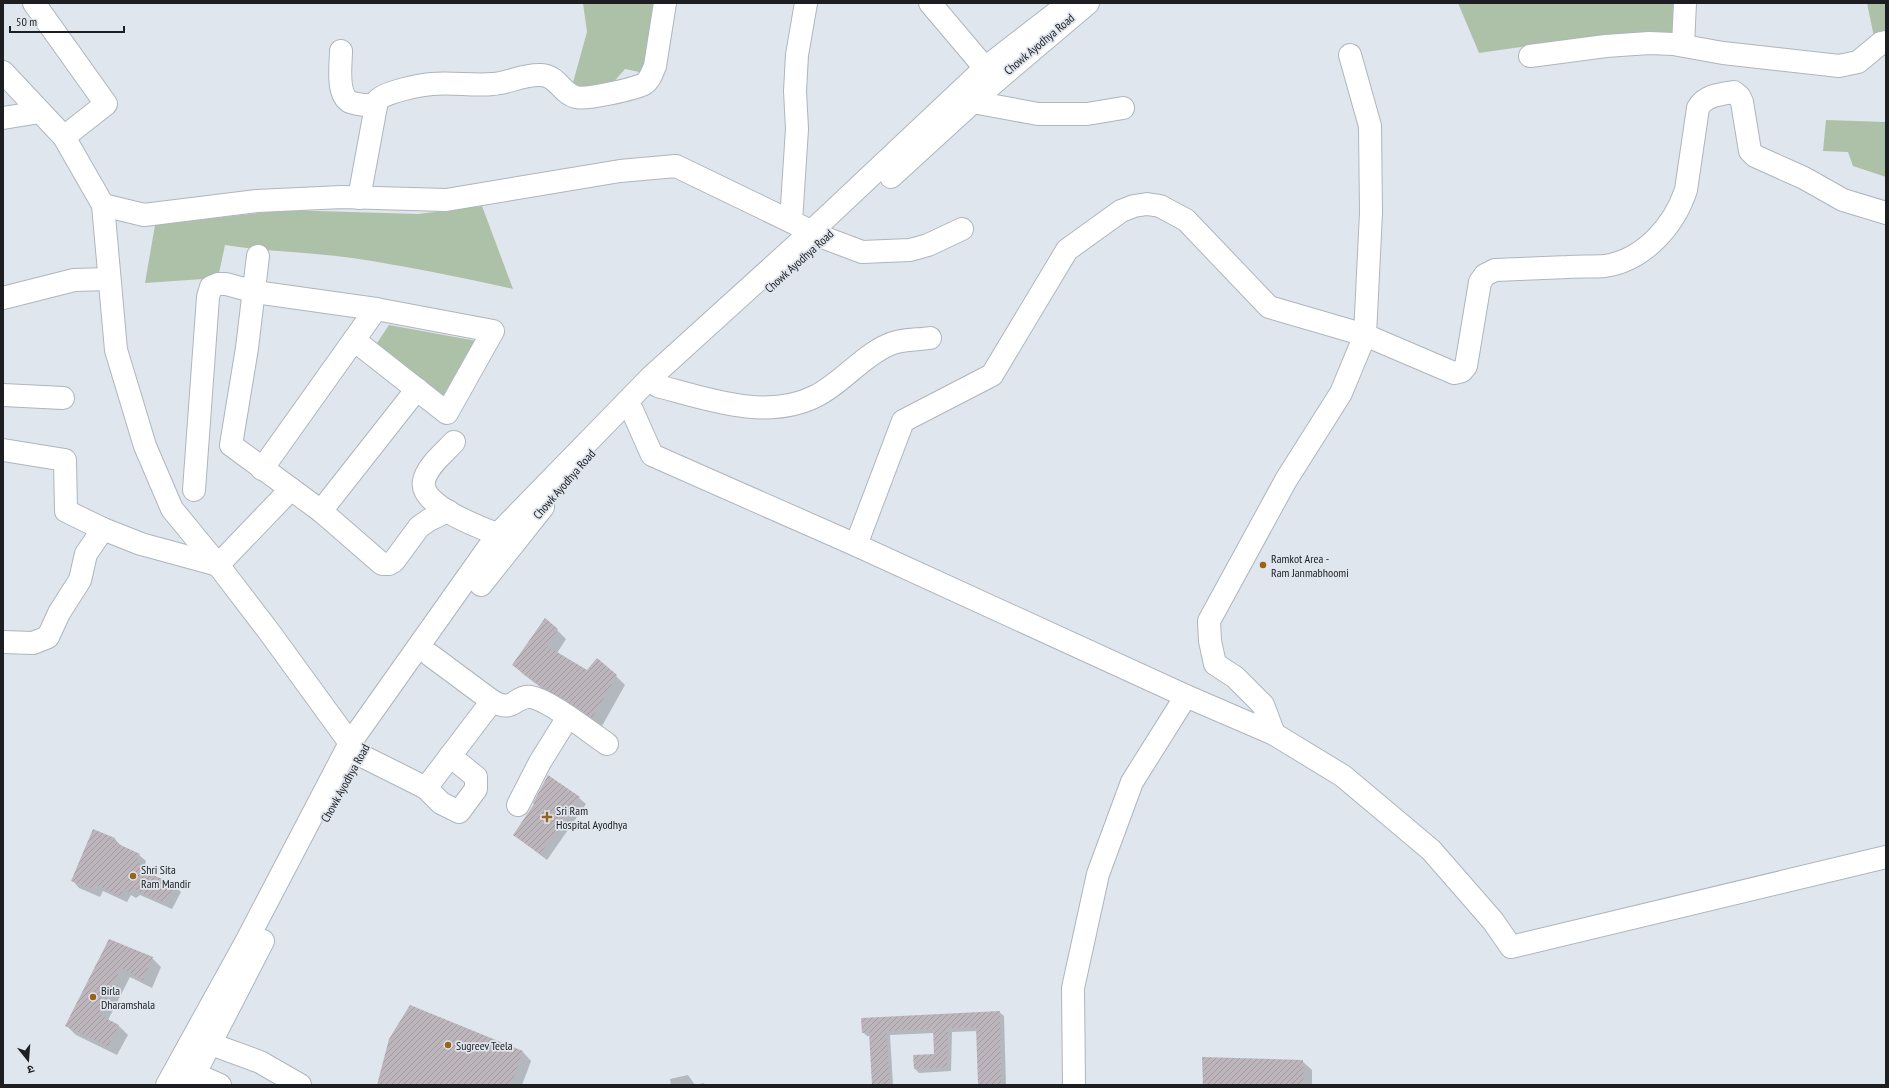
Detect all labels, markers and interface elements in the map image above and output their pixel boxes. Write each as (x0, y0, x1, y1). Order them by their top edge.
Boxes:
scale bar (10, 8, 124, 34)
street label: Chowk Ayodhya Road (1001, 10, 1077, 78)
text: 50 m (16, 14, 37, 29)
street label: Chowk Ayodhya Road (762, 226, 836, 296)
street label: Chowk Ayodhya Road (530, 446, 598, 522)
place label: Ramkot Area - Ram Janmabhoomi (1271, 551, 1349, 580)
marker: Ramkot Area - Ram Janmabhoomi (1258, 560, 1268, 570)
street label: Chowk Ayodhya Road (317, 741, 373, 825)
place label: Sri Ram Hospital Ayodhya (556, 803, 628, 832)
marker: Sri Ram Hospital Ayodhya (541, 811, 553, 823)
place label: Shri Sita Ram Mandir (141, 862, 191, 891)
marker: Shri Sita Ram Mandir (128, 871, 138, 881)
place label: Birla Dharamshala (101, 983, 155, 1012)
marker: Birla Dharamshala (88, 992, 98, 1002)
place label: Sugreev Teela (456, 1038, 513, 1053)
north arrow (8, 1040, 48, 1080)
marker: Sugreev Teela (443, 1040, 453, 1050)
text: उ (25, 1062, 36, 1077)

